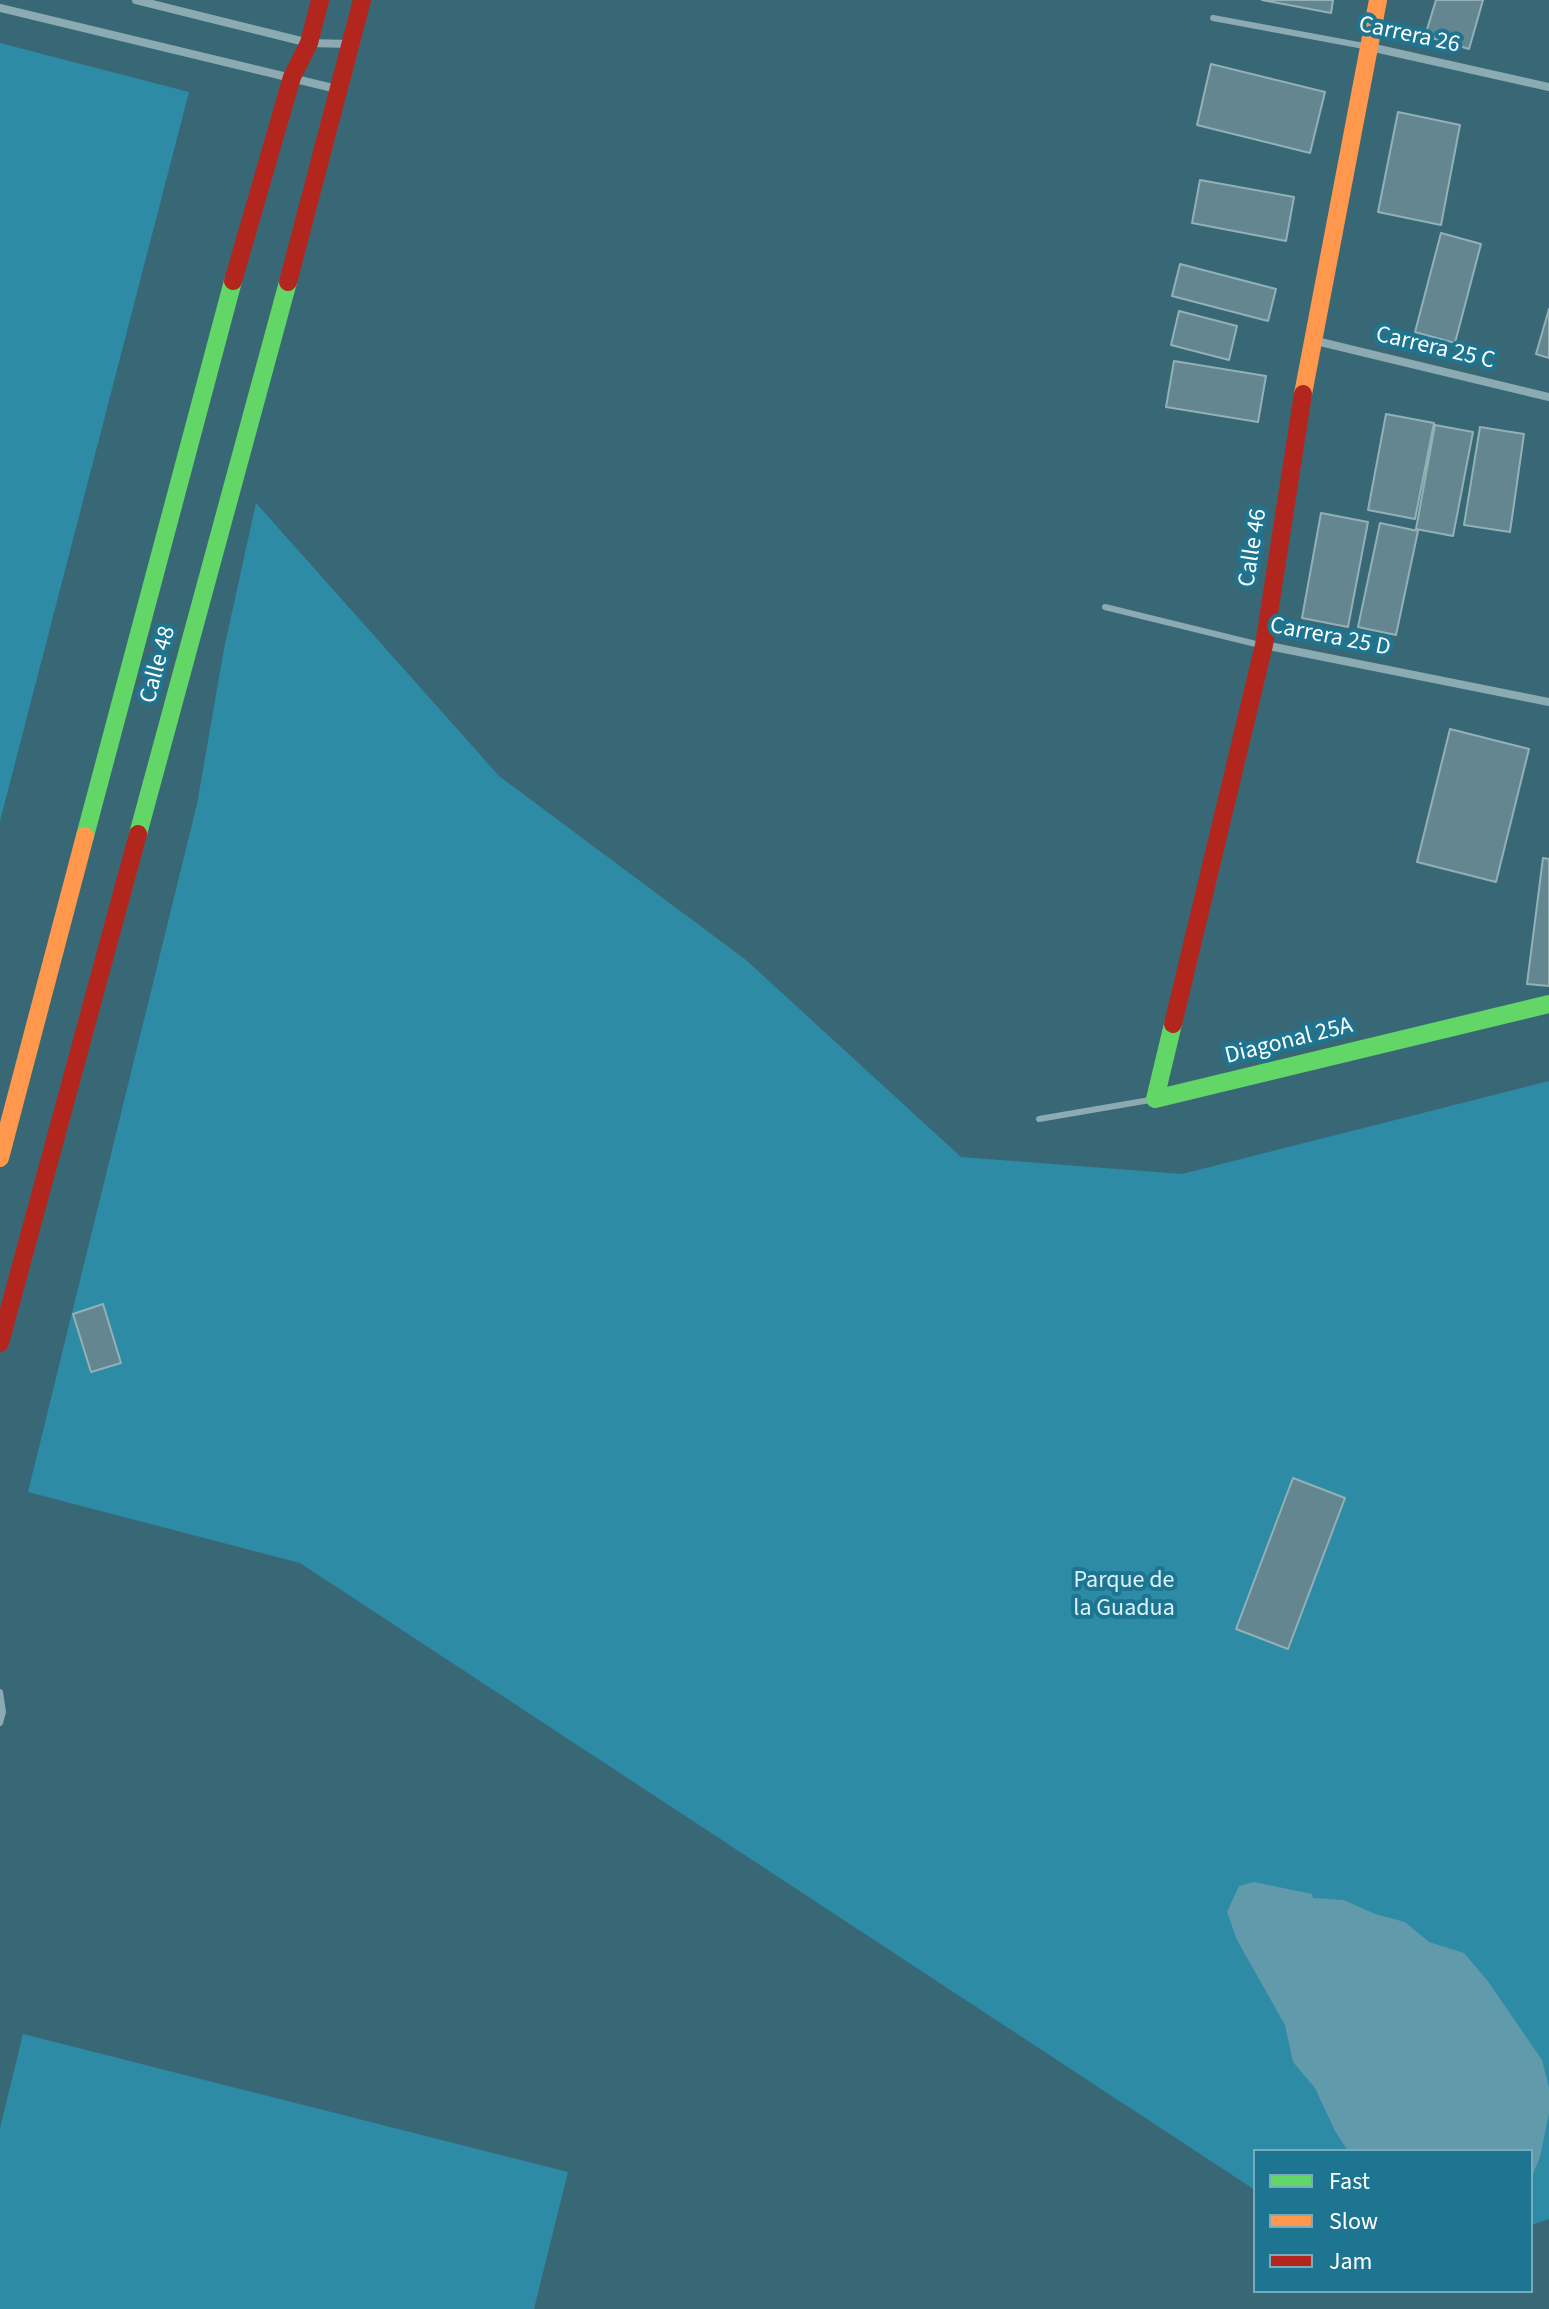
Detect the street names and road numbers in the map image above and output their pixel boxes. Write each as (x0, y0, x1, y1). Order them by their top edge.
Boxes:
street label: Carrera 26 (1356, 11, 1462, 61)
street label: Carrera 25 C (1373, 321, 1497, 377)
street label: Calle 46 (1234, 507, 1274, 589)
street label: Carrera 25 D (1267, 612, 1393, 664)
street label: Calle 48 (135, 623, 183, 707)
street label: Diagonal 25A (1222, 1012, 1356, 1072)

